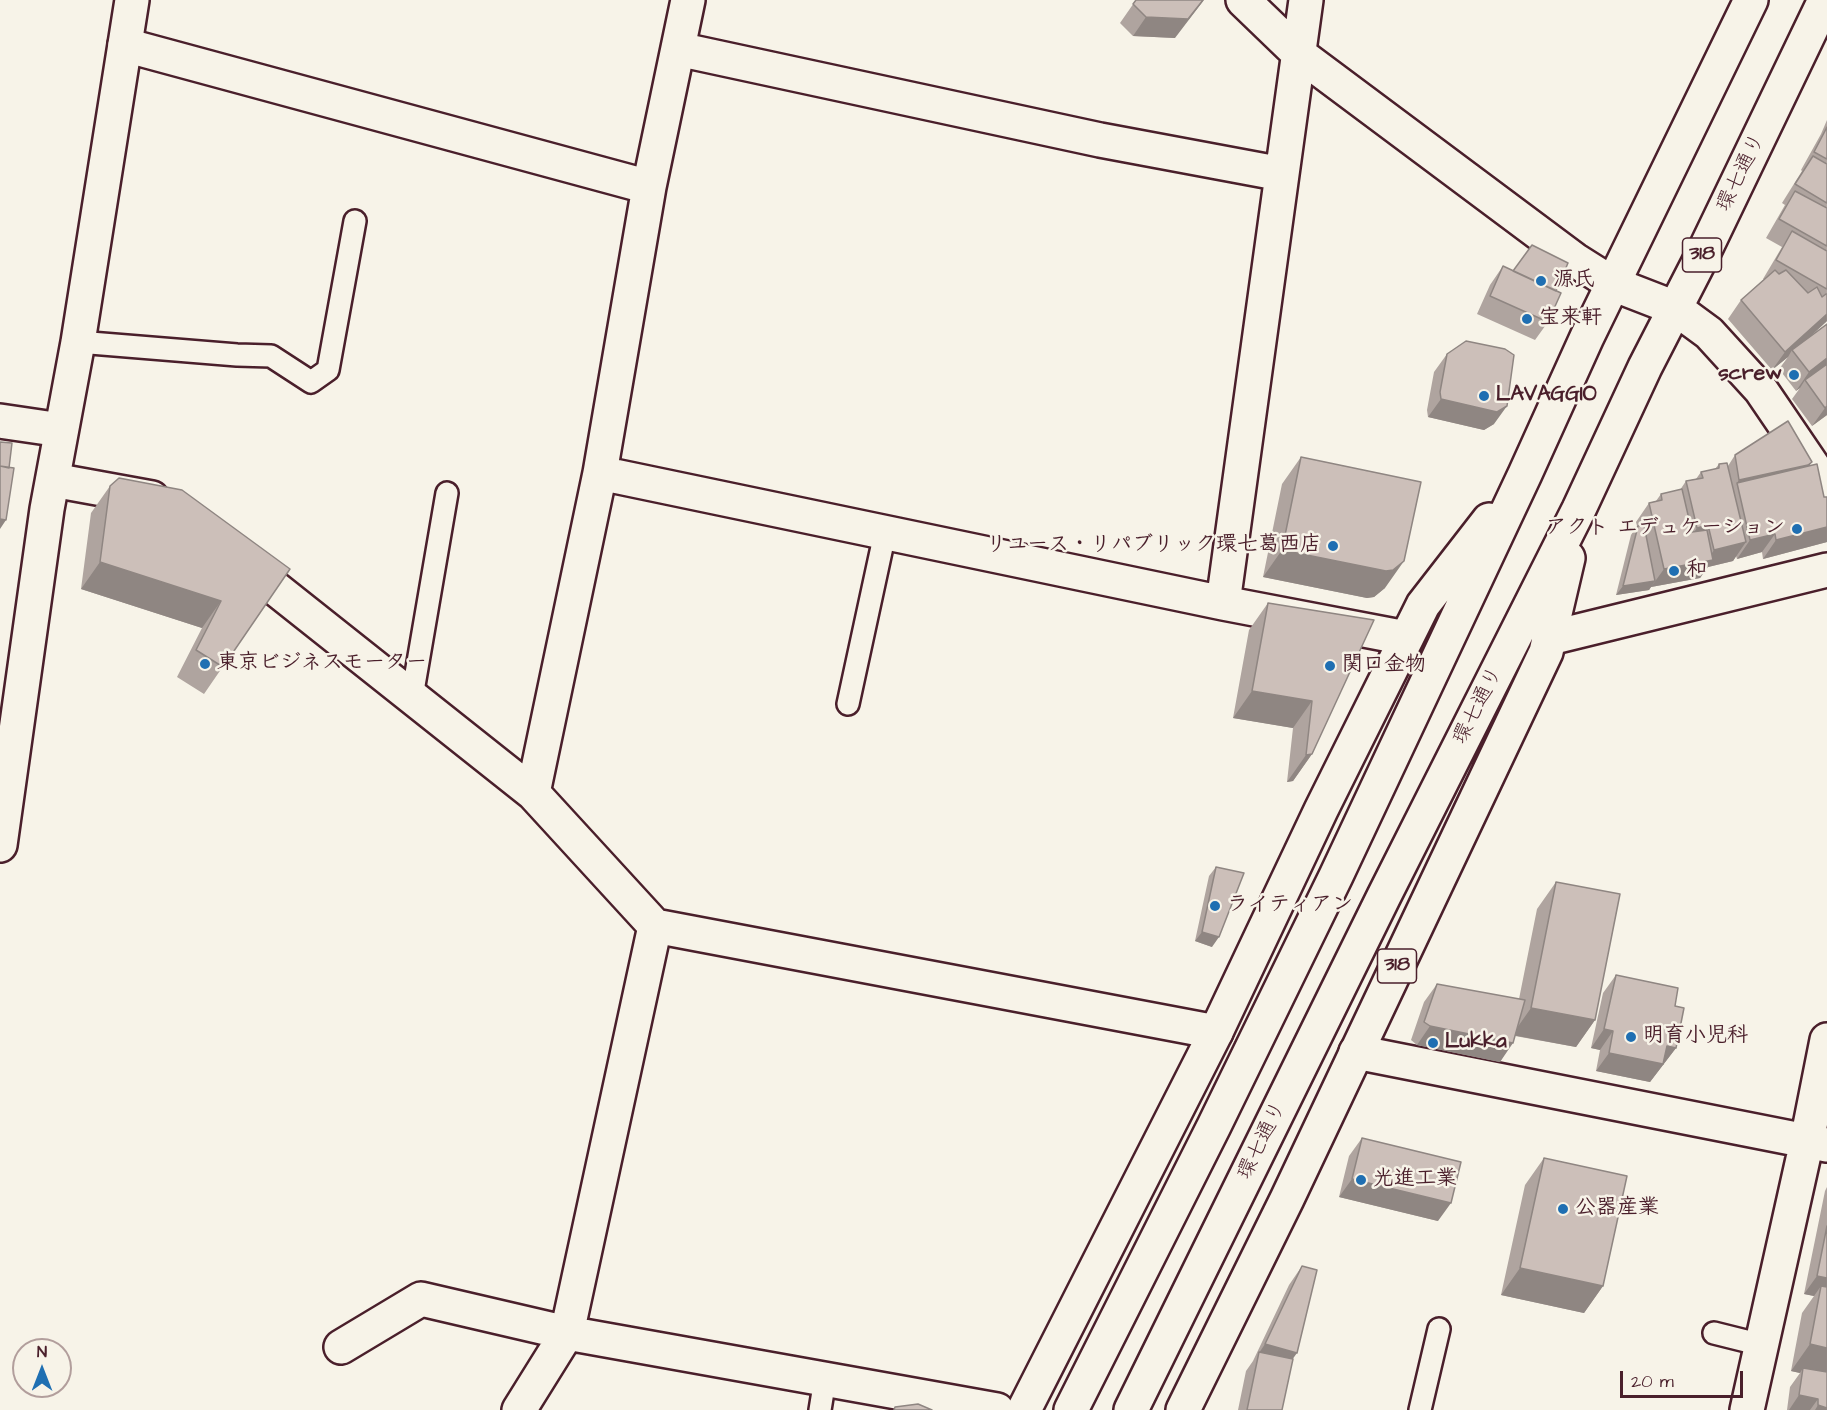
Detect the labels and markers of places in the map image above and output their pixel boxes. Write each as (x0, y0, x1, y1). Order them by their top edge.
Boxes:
place label: 源氏 (1553, 268, 1595, 294)
marker: 源氏 (1534, 274, 1548, 288)
place label: 宝来軒 (1539, 306, 1602, 332)
marker: 宝来軒 (1520, 312, 1534, 326)
place label: screw (1718, 362, 1782, 388)
marker: screw (1787, 368, 1801, 382)
place label: LAVAGGIO (1496, 383, 1597, 409)
marker: LAVAGGIO (1477, 389, 1491, 403)
place label: アクト エデュケーション (1546, 516, 1785, 542)
marker: アクト エデュケーション (1790, 522, 1804, 536)
place label: リユース・リパブリック環七葛西店 (986, 533, 1321, 559)
marker: リユース・リパブリック環七葛西店 (1326, 539, 1340, 553)
place label: 和 (1686, 558, 1707, 584)
marker: 和 (1667, 564, 1681, 578)
place label: 東京ビジネスモーター (217, 651, 427, 677)
place label: 関口金物 (1342, 653, 1426, 679)
marker: 東京ビジネスモーター (198, 657, 212, 671)
marker: 関口金物 (1323, 659, 1337, 673)
place label: ライティアン (1227, 893, 1353, 919)
marker: ライティアン (1208, 899, 1222, 913)
place label: 明育小児科 (1643, 1024, 1748, 1050)
place label: Lukka (1445, 1030, 1507, 1056)
marker: 明育小児科 (1624, 1030, 1638, 1044)
marker: Lukka (1426, 1036, 1440, 1050)
place label: 光進工業 (1373, 1167, 1457, 1193)
marker: 光進工業 (1354, 1173, 1368, 1187)
place label: 公器産業 (1575, 1196, 1659, 1222)
marker: 公器産業 (1556, 1202, 1570, 1216)

